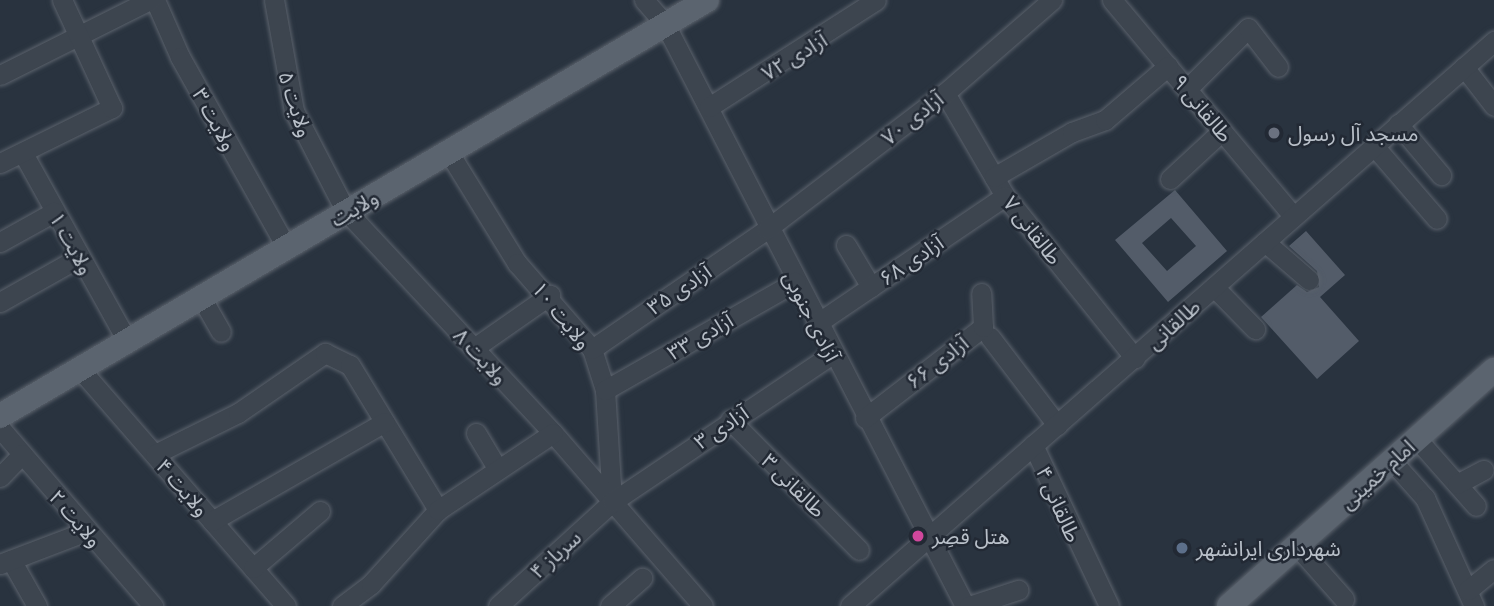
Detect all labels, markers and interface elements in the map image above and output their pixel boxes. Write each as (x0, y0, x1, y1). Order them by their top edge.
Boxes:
street label: آزادی ۷۲ (757, 27, 831, 85)
street label: ولایت ۵ (274, 68, 318, 140)
street label: طالقانی ۹ (1168, 69, 1238, 147)
street label: ولایت ۳ (188, 83, 242, 155)
street label: آزادی ۷۰ (876, 86, 948, 150)
place label: مسجد آل رسول (1288, 120, 1419, 146)
marker: مسجد آل رسول (1266, 125, 1282, 141)
street label: ولایت (326, 184, 382, 232)
street label: طالقانی ۷ (998, 191, 1068, 269)
street label: ولایت ۱ (45, 207, 99, 279)
street label: آزادی ۶۸ (874, 229, 948, 291)
street label: آزادی ۳۵ (642, 258, 716, 320)
street label: آزادی جنوبی (778, 266, 846, 366)
street label: ولایت ۱۰ (527, 276, 597, 354)
street label: طالقانی (1141, 293, 1205, 355)
street label: آزادی ۳۳ (663, 307, 737, 365)
street label: ولایت ۸ (449, 323, 513, 389)
street label: آزادی ۶۶ (901, 330, 973, 394)
street label: آزادی ۳ (689, 400, 753, 454)
street label: امام خمینی (1334, 434, 1420, 514)
street label: طالقانی ۳ (757, 448, 831, 522)
street label: ولایت ۴ (151, 453, 215, 521)
street label: طالقانی ۴ (1031, 462, 1087, 546)
street label: ولایت ۲ (44, 484, 108, 552)
place label: هتل قصِر (932, 523, 1010, 549)
street label: سرباز ۴ (524, 524, 586, 584)
marker: هتل قصِر (910, 528, 926, 544)
place label: شهرداری ایرانشهر (1196, 535, 1341, 561)
marker: شهرداری ایرانشهر (1174, 540, 1190, 556)

